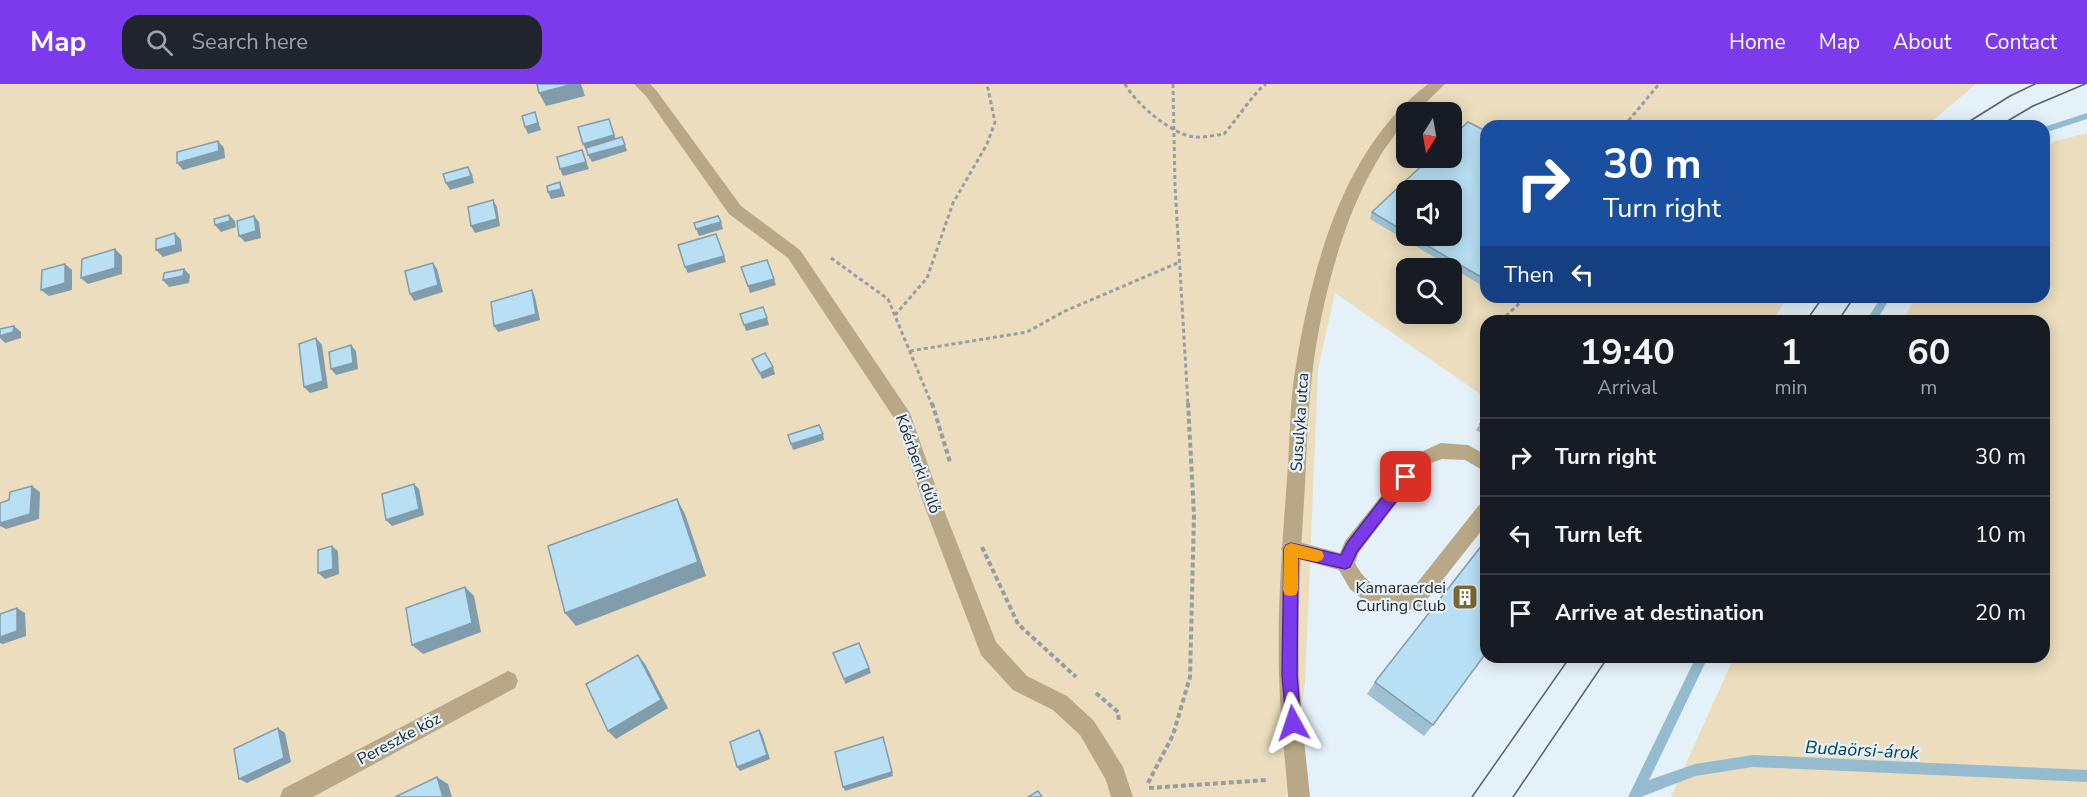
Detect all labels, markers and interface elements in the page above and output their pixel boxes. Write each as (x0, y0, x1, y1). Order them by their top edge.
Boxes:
search box (122, 15, 542, 69)
text: Map (30, 23, 86, 61)
icon: search (143, 26, 176, 59)
text: Search here (191, 27, 308, 57)
text: Home (1729, 28, 1786, 56)
text: Map (1819, 28, 1860, 56)
text: About (1893, 28, 1951, 56)
text: Contact (1984, 28, 2057, 56)
north arrow (1396, 102, 1462, 168)
map controls (1396, 102, 1462, 324)
text: 30 m (1603, 136, 1702, 193)
icon: right (1504, 144, 1582, 222)
button: sound (1396, 180, 1462, 246)
text: Turn right (1603, 190, 1721, 227)
button: search (1396, 258, 1462, 324)
icon: left (1566, 258, 1599, 291)
text: Then (1504, 260, 1554, 290)
text: 19:40 (1580, 328, 1675, 377)
text: 1 (1780, 328, 1802, 377)
text: 60 (1907, 328, 1950, 377)
street label: Susulyka utca (1286, 372, 1314, 472)
text: Arrival (1597, 374, 1657, 401)
text: min (1774, 374, 1808, 401)
text: m (1920, 374, 1937, 401)
street label: Kőérberki dűlő (890, 411, 946, 517)
icon: right (1504, 441, 1537, 474)
text: Turn right (1555, 442, 1656, 472)
text: 30 m (1975, 442, 2026, 472)
pin (1380, 451, 1431, 502)
icon: arrive (1389, 460, 1422, 493)
icon: left (1504, 519, 1537, 552)
text: Turn left (1555, 520, 1642, 550)
text: 10 m (1975, 520, 2026, 550)
place label: Kamaraerdei Curling Club (1356, 577, 1446, 617)
building icon: Kamaraerdei Curling Club (1450, 582, 1480, 612)
icon: arrive (1504, 597, 1537, 630)
text: Arrive at destination (1555, 598, 1764, 628)
text: 20 m (1975, 598, 2026, 628)
position arrow (1261, 691, 1325, 755)
street label: Pereszke köz (353, 708, 445, 770)
water label: Budaörsi-árok (1804, 735, 1921, 765)

